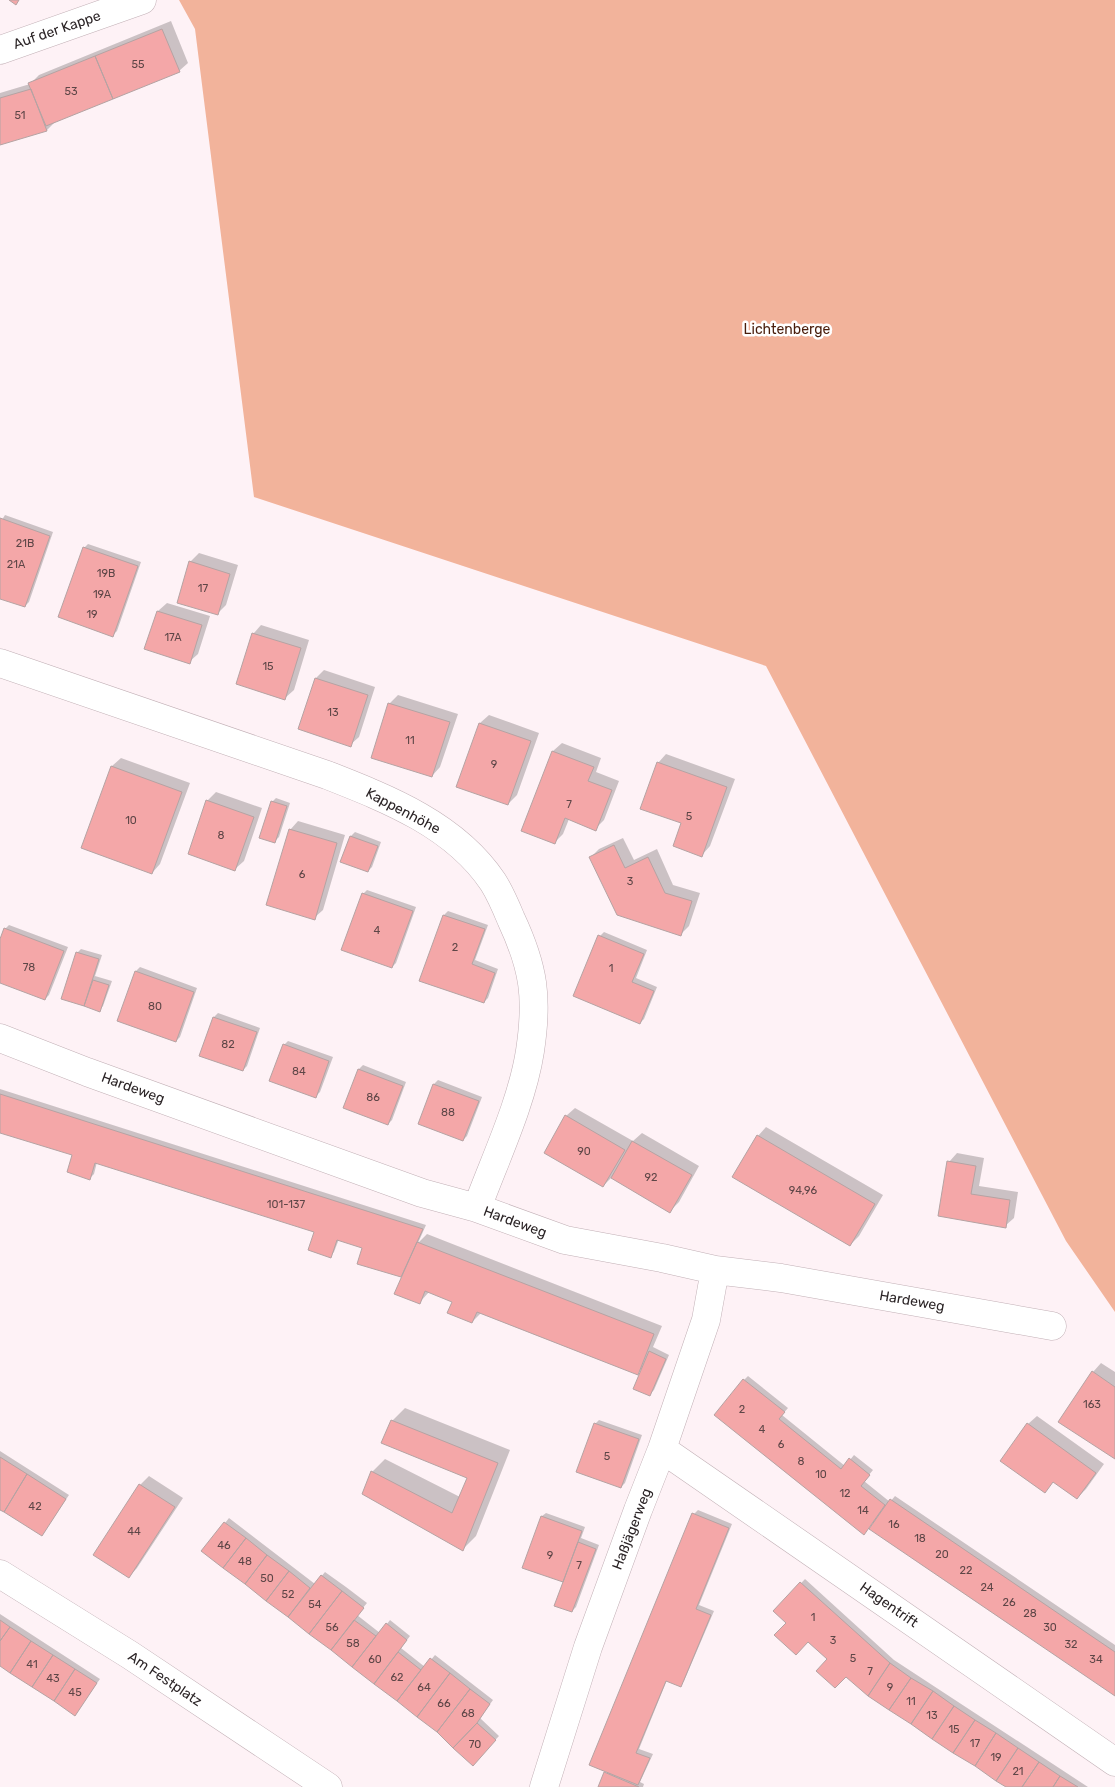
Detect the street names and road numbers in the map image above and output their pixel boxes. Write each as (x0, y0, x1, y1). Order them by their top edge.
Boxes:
street label: Auf der Kappe (11, 7, 103, 53)
street label: Kappenhöhe (363, 784, 443, 838)
street label: Hardeweg (99, 1069, 167, 1107)
street label: Hardeweg (481, 1203, 549, 1241)
street label: Hardeweg (878, 1287, 946, 1315)
street label: Haßjägerweg (609, 1486, 655, 1572)
street label: Hagentrift (857, 1579, 922, 1632)
street label: Am Festplatz (125, 1648, 205, 1710)

